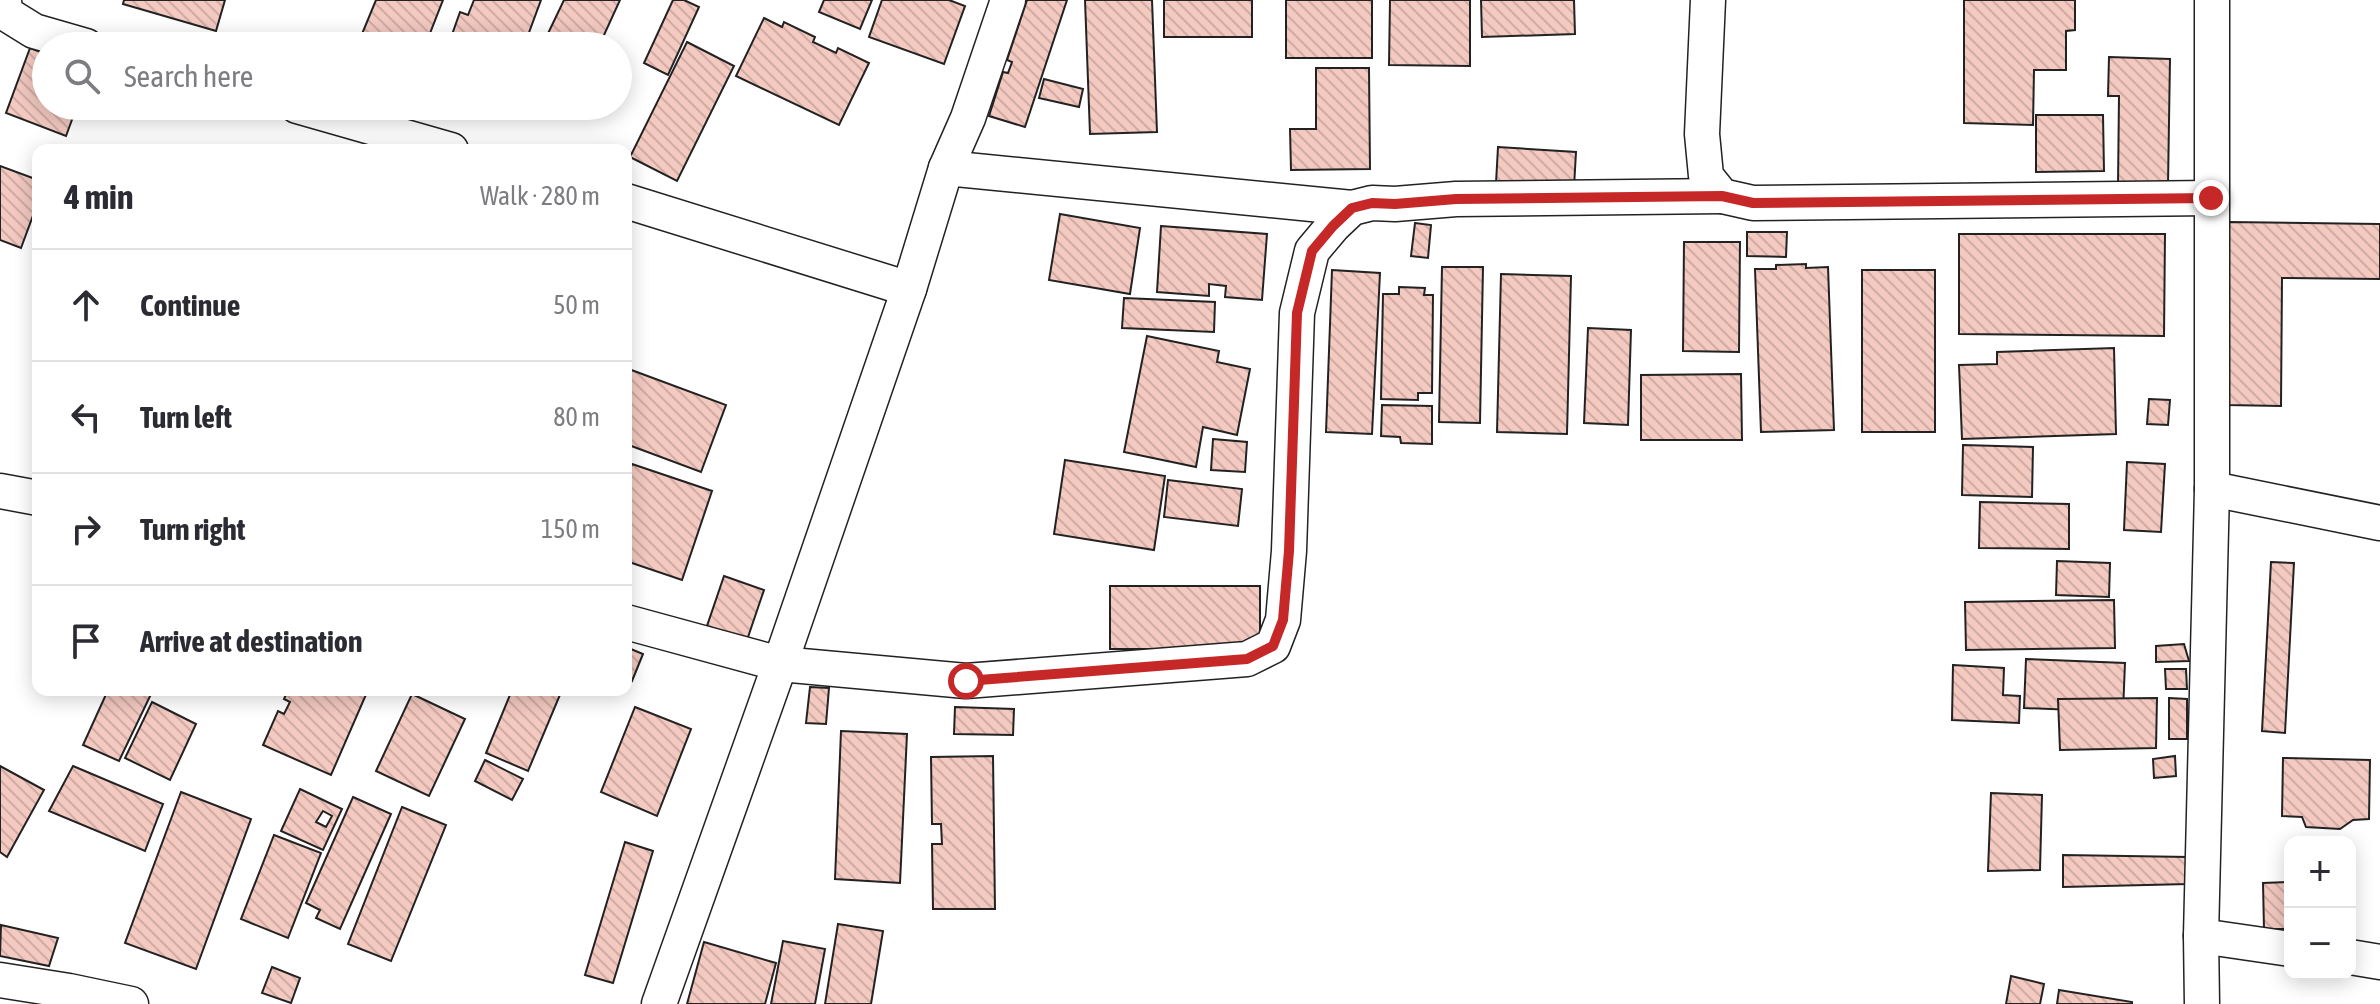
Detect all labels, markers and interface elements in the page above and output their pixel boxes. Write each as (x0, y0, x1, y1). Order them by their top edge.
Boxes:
search box (32, 32, 632, 120)
icon: search (60, 54, 104, 98)
text: Search here (124, 59, 253, 93)
text: 4 min (64, 177, 133, 216)
route end (2193, 180, 2229, 216)
text: Walk · 280 m (480, 181, 600, 211)
icon: ahead (64, 283, 108, 327)
text: Continue (140, 288, 240, 322)
text: 50 m (553, 290, 600, 320)
icon: left (64, 395, 108, 439)
text: Turn left (140, 400, 232, 434)
text: 80 m (553, 402, 600, 432)
icon: right (64, 507, 108, 551)
text: Turn right (140, 512, 246, 546)
text: 150 m (541, 514, 600, 544)
icon: arrive (64, 619, 108, 663)
text: Arrive at destination (140, 624, 362, 658)
route start (948, 663, 984, 699)
map controls (2284, 836, 2356, 980)
button: + (2284, 836, 2356, 908)
button: − (2284, 908, 2356, 980)

